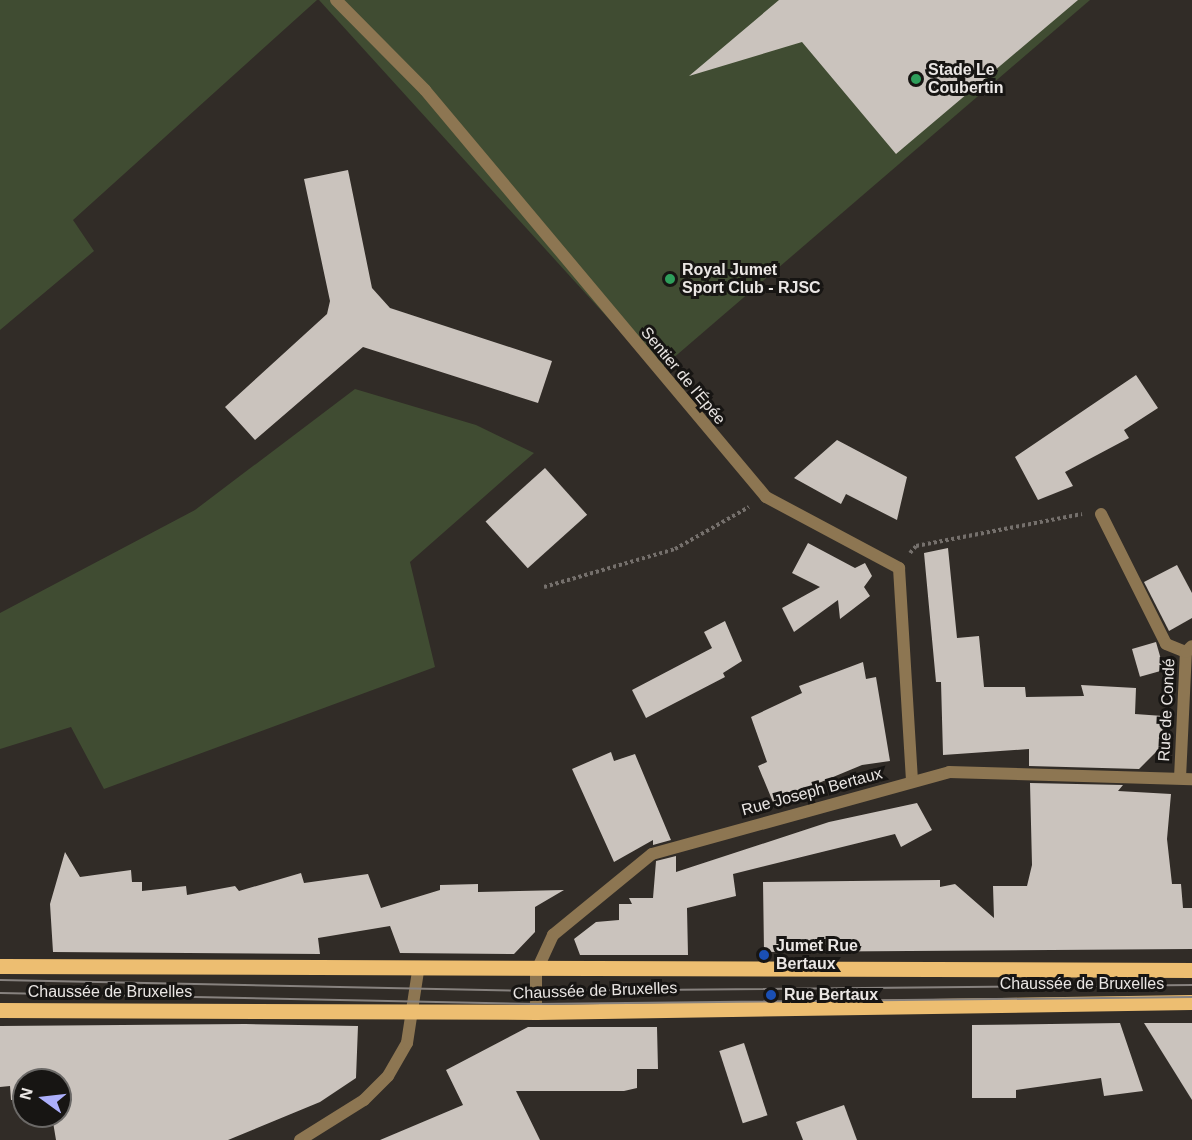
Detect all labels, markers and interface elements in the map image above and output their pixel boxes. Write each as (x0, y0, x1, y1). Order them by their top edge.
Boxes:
place label: Stade Le Coubertin (928, 60, 1004, 98)
marker: Stade Le Coubertin (909, 72, 923, 86)
place label: Royal Jumet Sport Club - RJSC (682, 260, 821, 298)
marker: Royal Jumet Sport Club - RJSC (663, 272, 677, 286)
street label: Sentier de l'Épée (637, 323, 729, 429)
street label: Rue de Condé (1155, 658, 1179, 762)
street label: Rue Joseph Bertaux (739, 764, 885, 820)
place label: Jumet Rue Bertaux (776, 936, 858, 974)
marker: Jumet Rue Bertaux (757, 948, 771, 962)
street label: Chaussée de Bruxelles (1000, 974, 1164, 994)
street label: Chaussée de Bruxelles (512, 979, 678, 1003)
street label: Chaussée de Bruxelles (28, 982, 192, 1002)
place label: Rue Bertaux (784, 985, 878, 1005)
marker: Rue Bertaux (762, 986, 780, 1004)
north arrow (12, 1068, 72, 1128)
text: N (16, 1086, 36, 1102)

